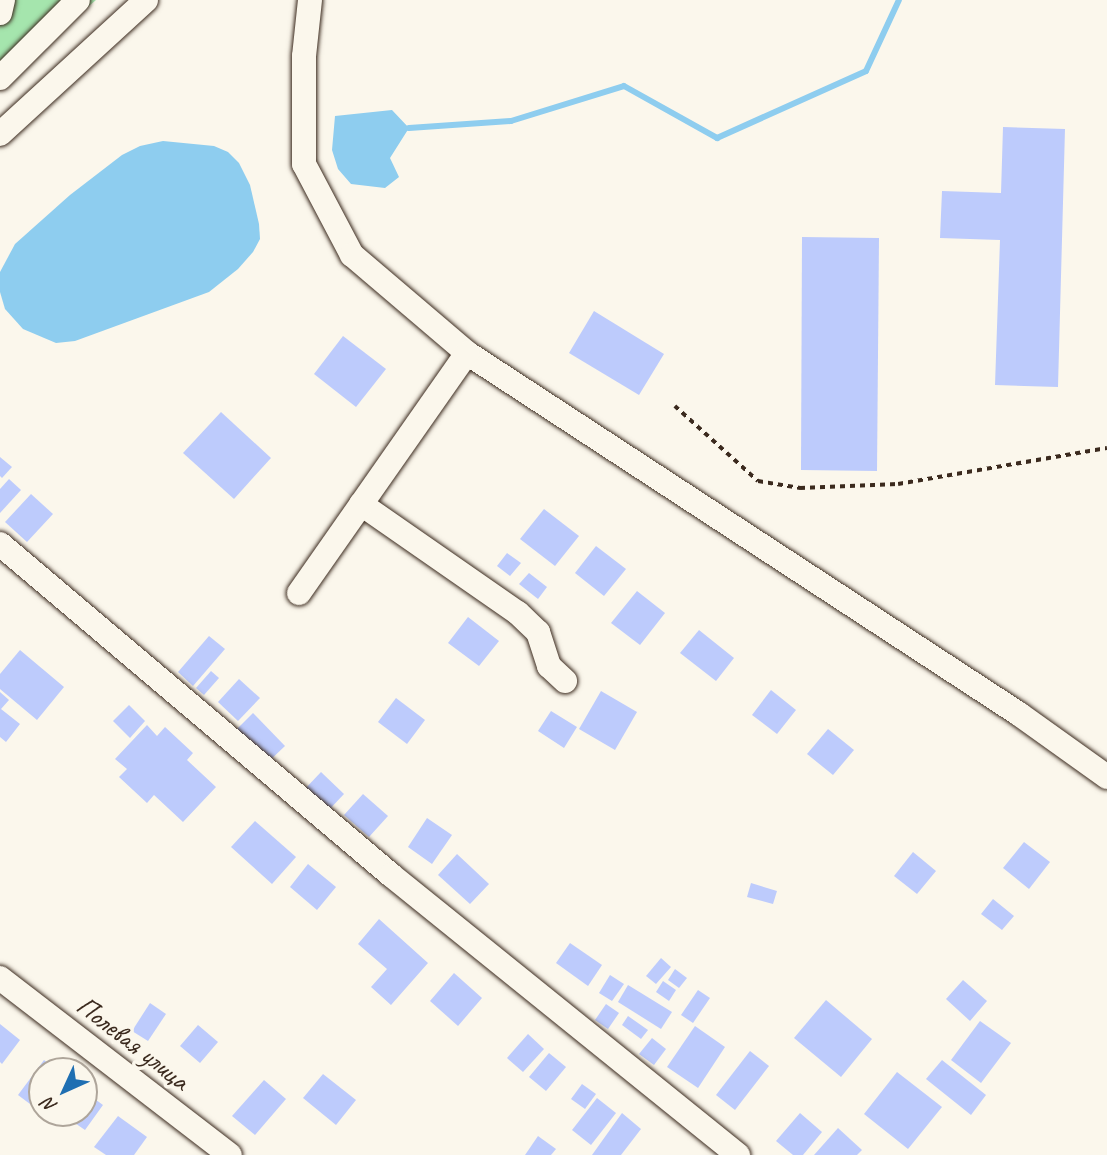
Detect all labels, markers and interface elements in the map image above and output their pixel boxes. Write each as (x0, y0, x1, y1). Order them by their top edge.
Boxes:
street label: Полевая улица (69, 988, 197, 1098)
north arrow (28, 1057, 98, 1127)
text: N (37, 1093, 62, 1118)

